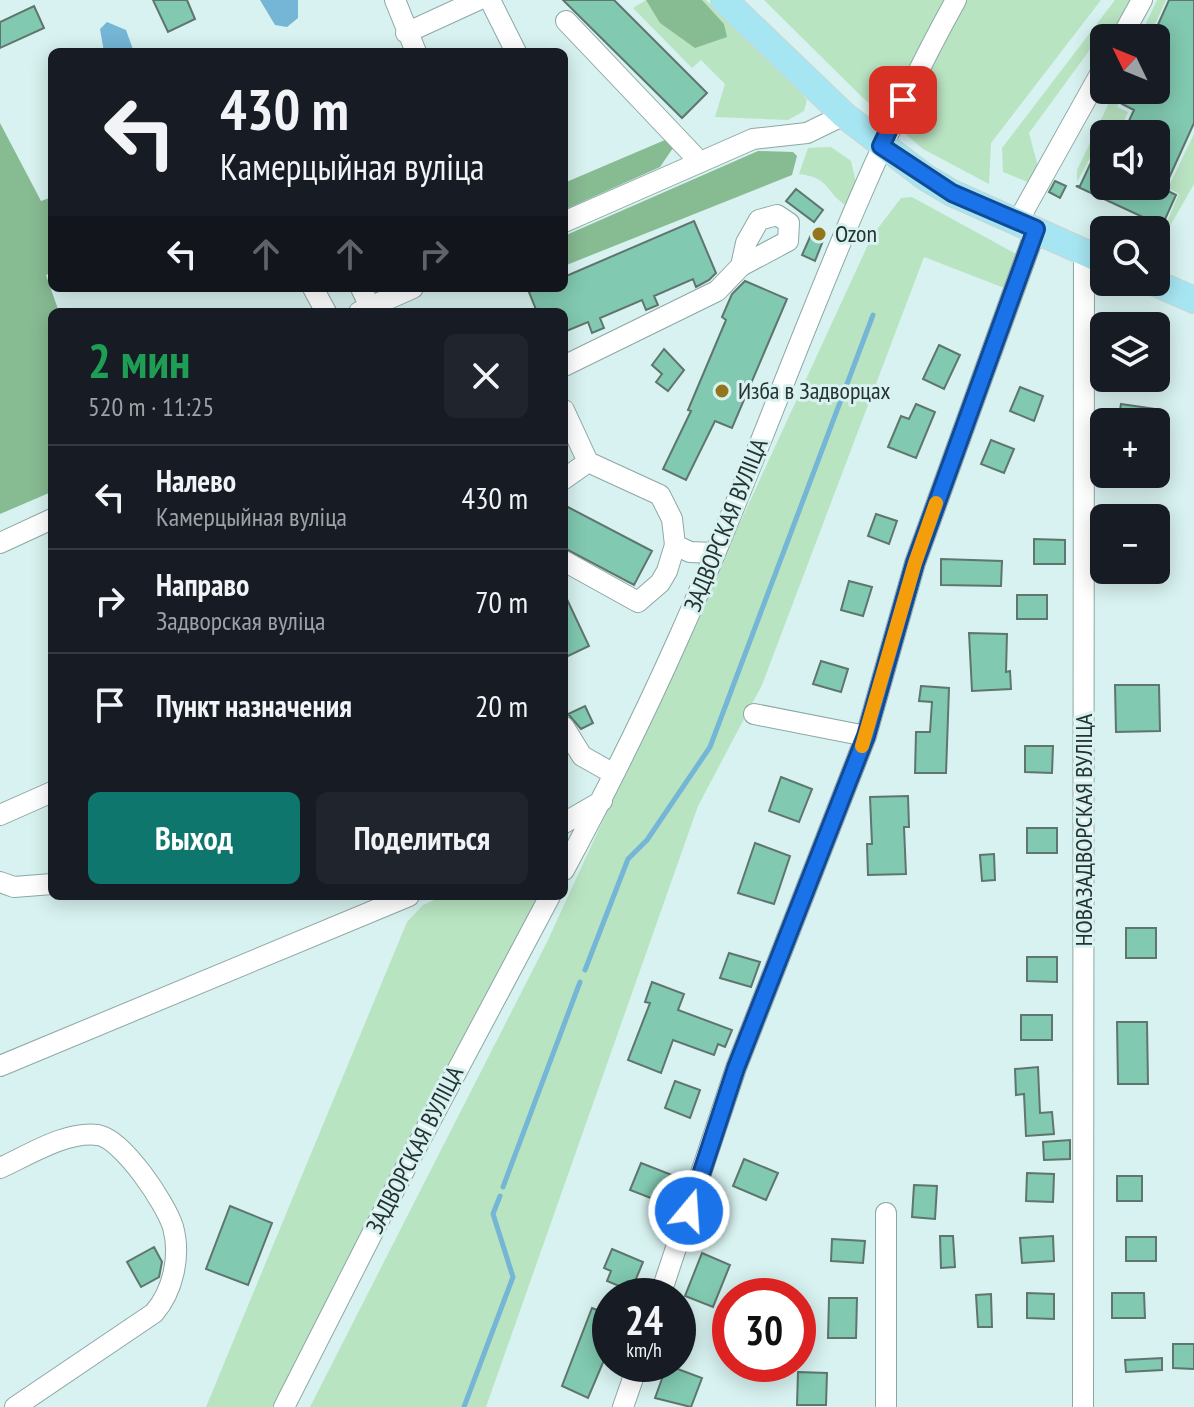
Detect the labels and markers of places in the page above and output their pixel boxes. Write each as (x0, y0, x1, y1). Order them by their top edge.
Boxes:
pin (869, 66, 937, 134)
place label: Ozon (835, 218, 877, 249)
marker: Ozon (810, 225, 828, 243)
place label: Изба в Задворцах (738, 375, 891, 406)
marker: Изба в Задворцах (713, 382, 731, 400)

